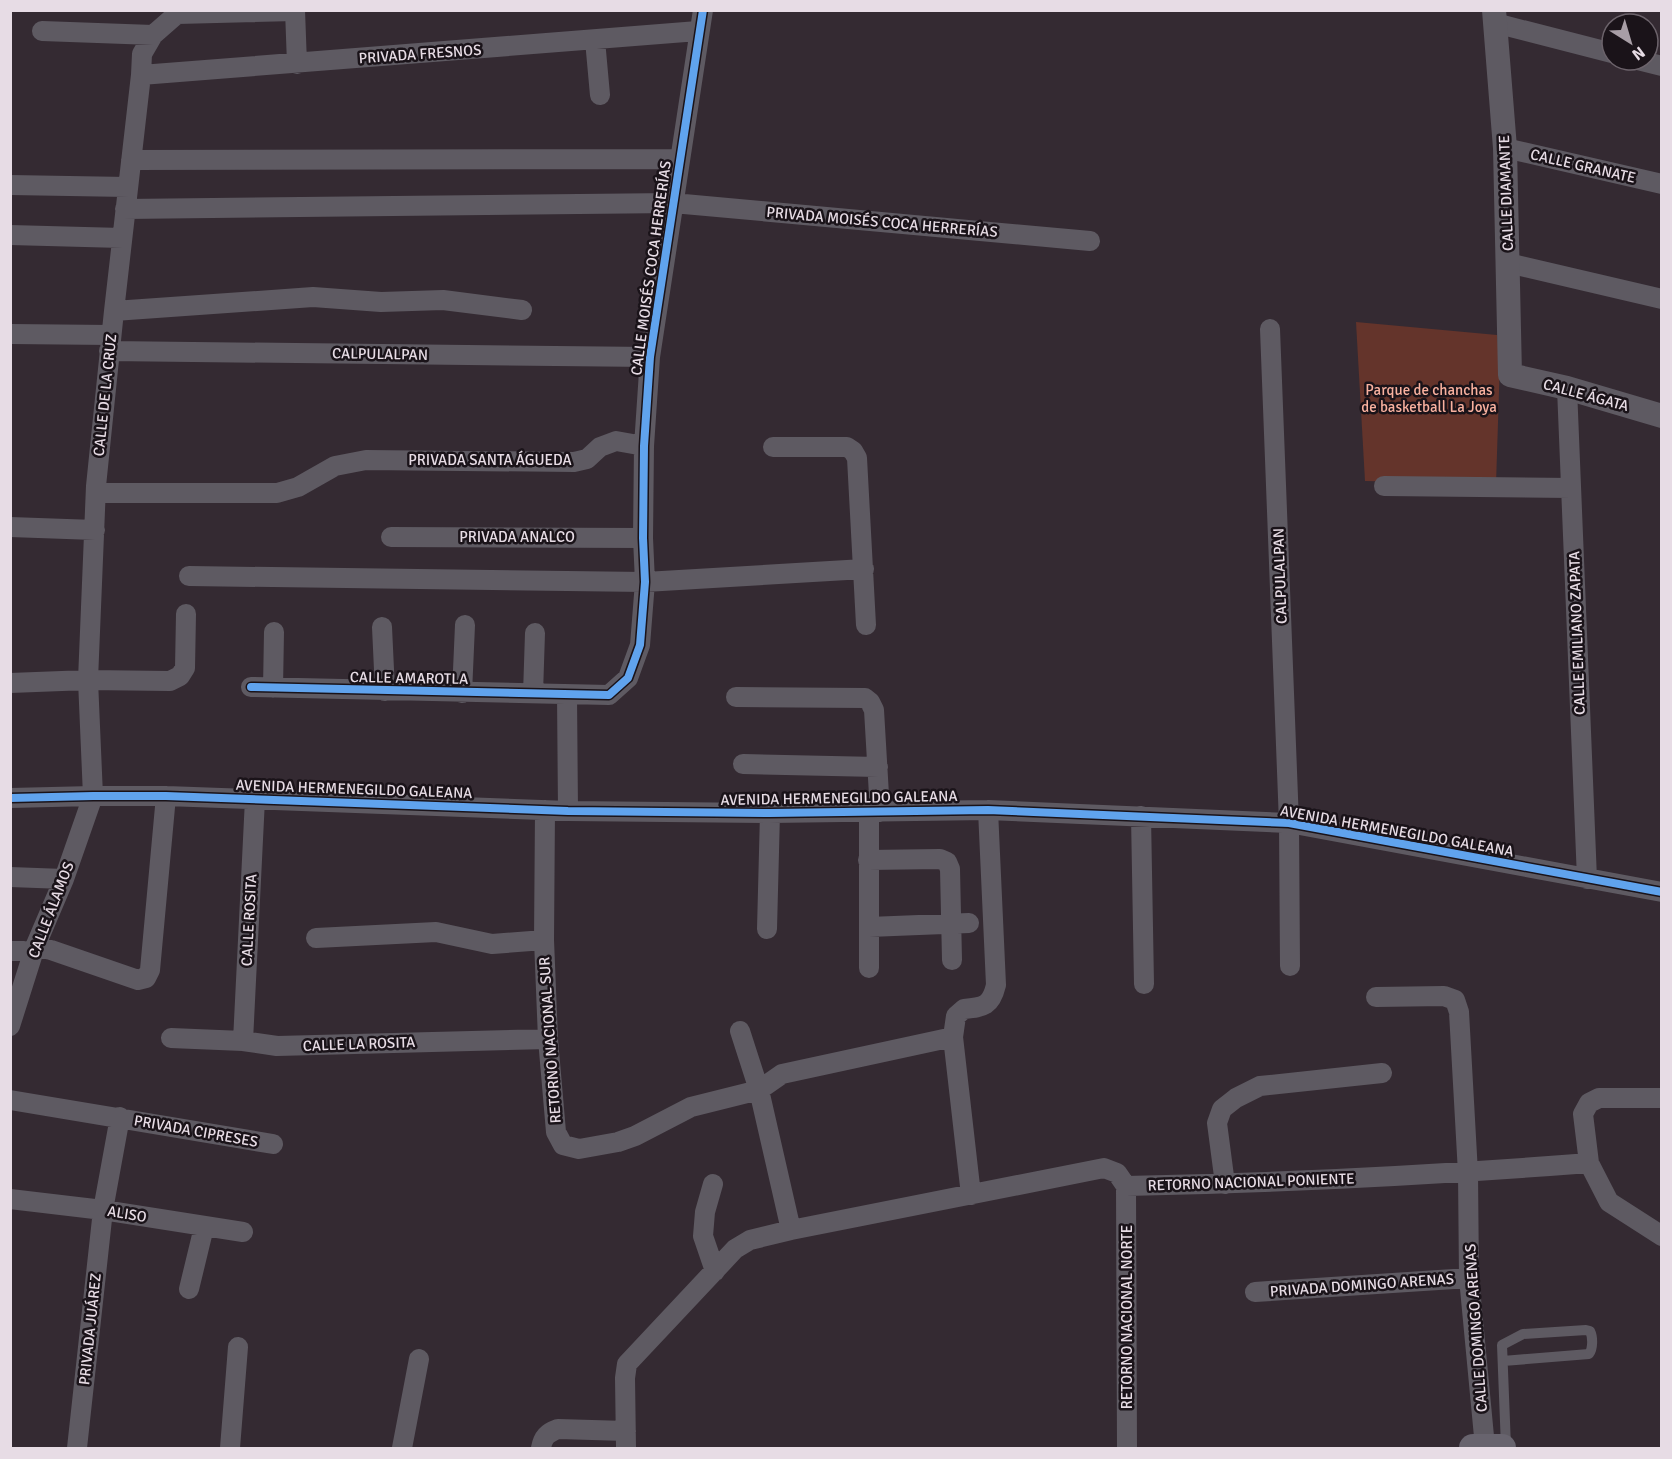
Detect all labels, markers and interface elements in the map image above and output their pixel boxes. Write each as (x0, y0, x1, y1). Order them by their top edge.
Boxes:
north arrow (1600, 12, 1660, 72)
street label: PRIVADA FRESNOS (358, 41, 482, 67)
text: N (1628, 42, 1649, 65)
street label: CALLE DIAMANTE (1495, 135, 1517, 251)
street label: CALLE GRANATE (1529, 145, 1637, 187)
street label: CALLE MOISÉS COCA HERRERÍAS (626, 159, 675, 376)
street label: PRIVADA MOISÉS COCA HERRERÍAS (766, 202, 999, 241)
street label: CALLE DE LA CRUZ (90, 333, 120, 457)
street label: CALPULALPAN (332, 344, 428, 364)
street label: CALLE ÁGATA (1541, 374, 1631, 415)
park label: Parque de chanchas de basketball La Joya (1361, 381, 1497, 416)
street label: PRIVADA SANTA ÁGUEDA (408, 450, 572, 469)
street label: PRIVADA ANALCO (459, 528, 575, 546)
street label: CALPULALPAN (1269, 528, 1291, 624)
street label: CALLE EMILIANO ZAPATA (1565, 551, 1589, 715)
street label: CALLE AMAROTLA (350, 668, 468, 688)
street label: AVENIDA HERMENEGILDO GALEANA (235, 776, 473, 802)
street label: AVENIDA HERMENEGILDO GALEANA (720, 787, 958, 809)
street label: AVENIDA HERMENEGILDO GALEANA (1279, 802, 1515, 860)
street label: CALLE ÁLAMOS (23, 859, 78, 961)
street label: CALLE ROSITA (238, 873, 260, 967)
street label: RETORNO NACIONAL SUR (535, 956, 565, 1124)
street label: CALLE LA ROSITA (302, 1033, 416, 1055)
street label: PRIVADA CIPRESES (133, 1111, 259, 1151)
street label: RETORNO NACIONAL PONIENTE (1147, 1169, 1355, 1195)
street label: ALISO (106, 1202, 148, 1226)
street label: RETORNO NACIONAL NORTE (1118, 1225, 1136, 1409)
street label: CALLE DOMINGO ARENAS (1461, 1243, 1491, 1413)
street label: PRIVADA DOMINGO ARENAS (1269, 1270, 1455, 1300)
street label: PRIVADA JUÁREZ (74, 1272, 105, 1386)

